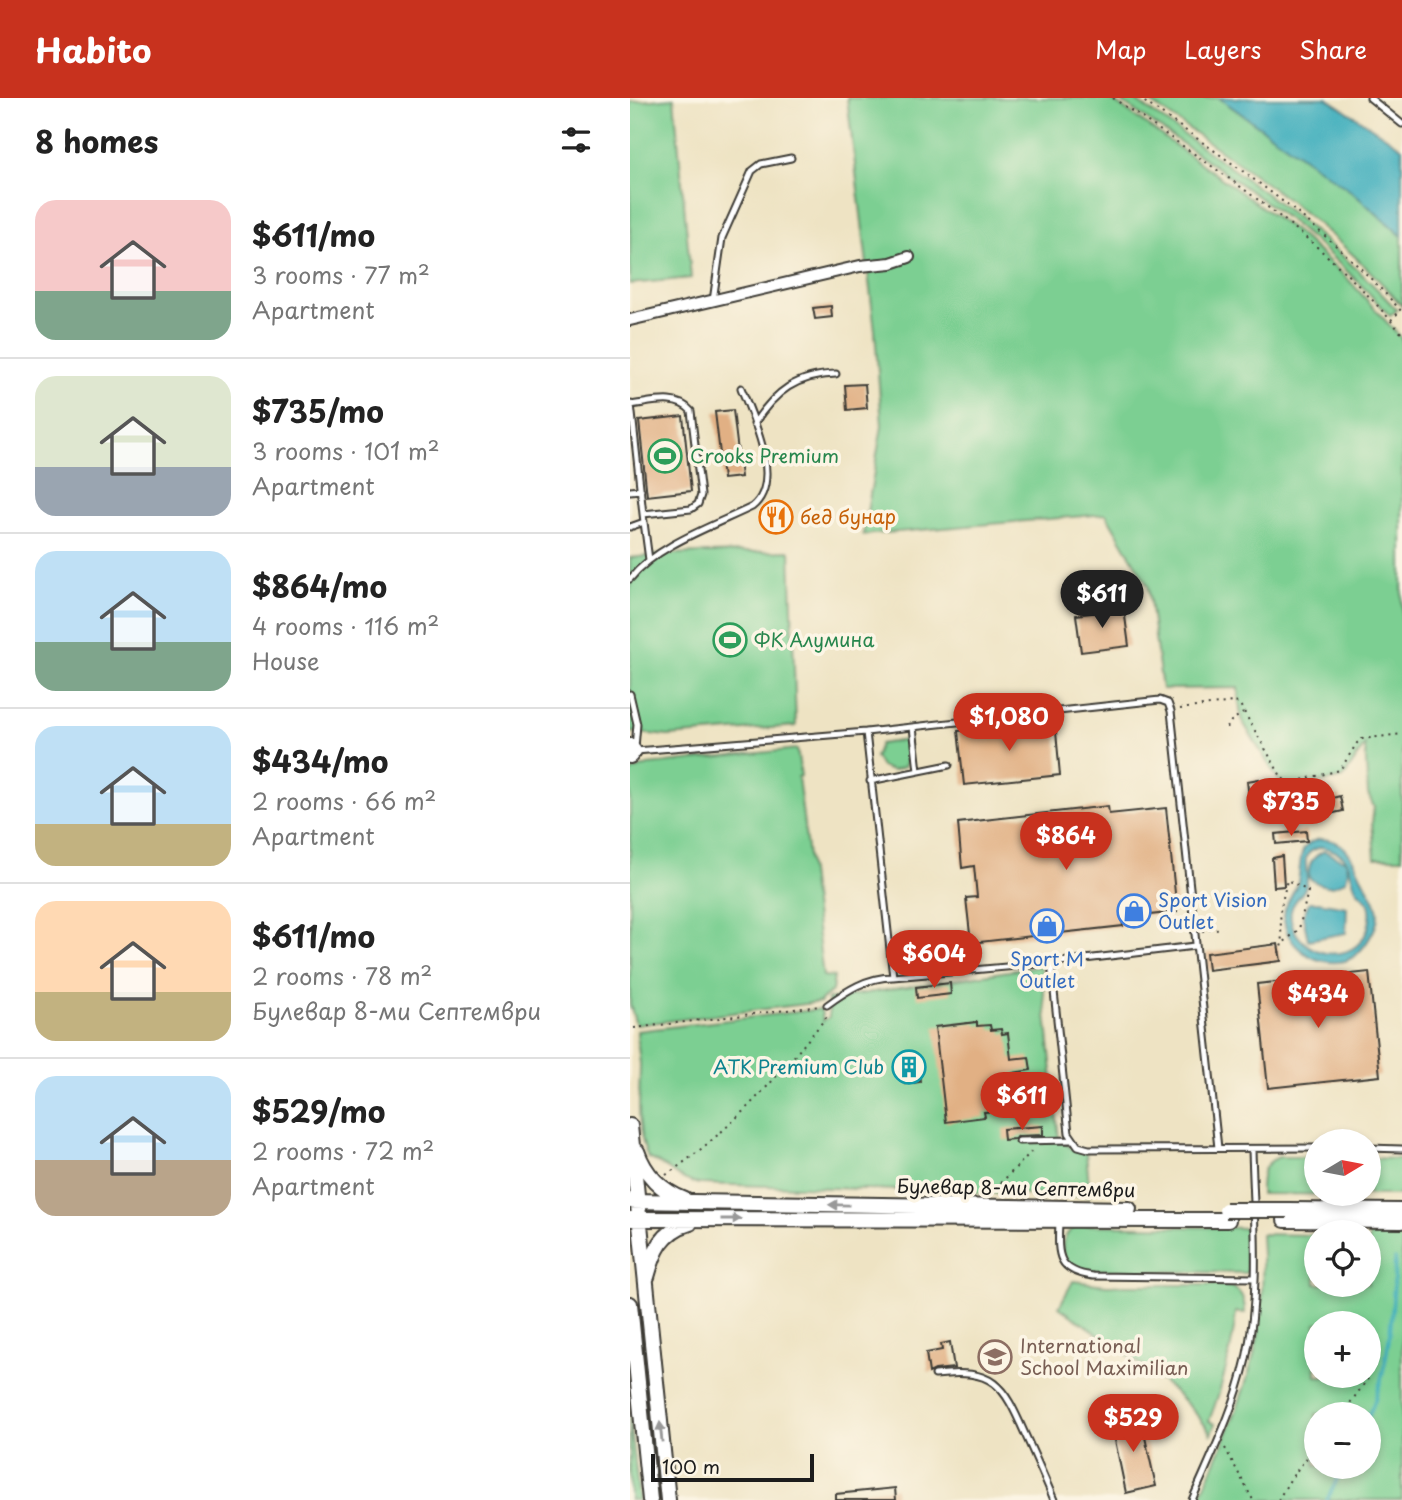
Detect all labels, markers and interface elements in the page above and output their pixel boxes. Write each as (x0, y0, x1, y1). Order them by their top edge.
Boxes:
text: Habito (35, 24, 151, 74)
text: Map (1095, 31, 1146, 67)
text: Layers (1184, 31, 1261, 67)
text: Share (1299, 31, 1367, 67)
text: 8 homes (35, 118, 158, 163)
icon: filters (557, 121, 595, 159)
text: $611/mo (252, 212, 375, 257)
icon: home (91, 228, 175, 312)
text: 3 rooms · 77 m² (252, 257, 430, 292)
text: Apartment (252, 292, 375, 327)
text: $735/mo (252, 388, 384, 433)
icon: home (91, 404, 175, 488)
text: 3 rooms · 101 m² (252, 433, 440, 468)
sports icon: Crooks Premium (646, 437, 684, 475)
place label: Crooks Premium (690, 441, 839, 469)
text: Apartment (252, 468, 375, 503)
restaurant icon: бед бунар (757, 498, 795, 536)
place label: бед бунар (800, 502, 896, 530)
text: $864/mo (252, 563, 387, 608)
pin: $611 (1061, 570, 1143, 630)
text: $611 (1077, 575, 1127, 610)
icon: home (91, 579, 175, 663)
text: 4 rooms · 116 m² (252, 608, 439, 643)
sports icon: ФК Алумина (711, 621, 749, 659)
place label: ФК Алумина (754, 625, 874, 653)
text: House (252, 643, 319, 678)
pin: $1,080 (952, 694, 1066, 753)
text: $1,080 (969, 698, 1049, 733)
text: $434/mo (252, 738, 389, 783)
icon: home (91, 754, 175, 838)
pin: $735 (1250, 778, 1332, 838)
text: 2 rooms · 66 m² (252, 783, 436, 818)
text: $735 (1262, 783, 1320, 818)
pin: $864 (1025, 812, 1107, 872)
text: $864 (1036, 817, 1096, 852)
text: Apartment (252, 818, 375, 853)
place label: Sport Vision Outlet (1158, 885, 1267, 935)
shop icon: Sport Vision Outlet (1115, 892, 1153, 930)
shop icon: Sport M Outlet (1028, 907, 1066, 945)
text: $611/mo (252, 913, 375, 958)
icon: home (91, 929, 175, 1013)
pin: $604 (893, 930, 975, 990)
text: $604 (902, 935, 966, 970)
place label: Sport M Outlet (1010, 944, 1084, 994)
text: 2 rooms · 78 m² (252, 958, 432, 993)
pin: $434 (1277, 970, 1359, 1030)
text: $434 (1288, 975, 1348, 1010)
text: Булевар 8-ми Септември (252, 993, 541, 1028)
building icon: ATK Premium Club (890, 1048, 928, 1086)
place label: ATK Premium Club (713, 1052, 884, 1080)
pin: $611 (981, 1072, 1063, 1132)
text: $611 (997, 1077, 1047, 1112)
text: $529/mo (252, 1088, 385, 1133)
icon: home (91, 1104, 175, 1188)
north arrow (1304, 1129, 1381, 1206)
map controls (1304, 1129, 1381, 1479)
text: 2 rooms · 72 m² (252, 1133, 434, 1168)
text: Apartment (252, 1168, 375, 1203)
street label: Булевар 8-ми Септември (896, 1171, 1136, 1203)
one-way arrow (828, 1199, 850, 1211)
one-way arrow (721, 1213, 743, 1225)
button: locate (1304, 1220, 1381, 1297)
button: + (1304, 1311, 1381, 1388)
place label: International School Maximilian (1020, 1331, 1188, 1381)
school or university icon: International School Maximilian (976, 1338, 1014, 1376)
pin: $529 (1092, 1394, 1174, 1454)
text: $529 (1104, 1399, 1162, 1434)
button: − (1304, 1402, 1381, 1479)
one-way arrow (655, 1421, 666, 1443)
scale bar (651, 1451, 814, 1483)
text: 100 m (662, 1452, 720, 1480)

